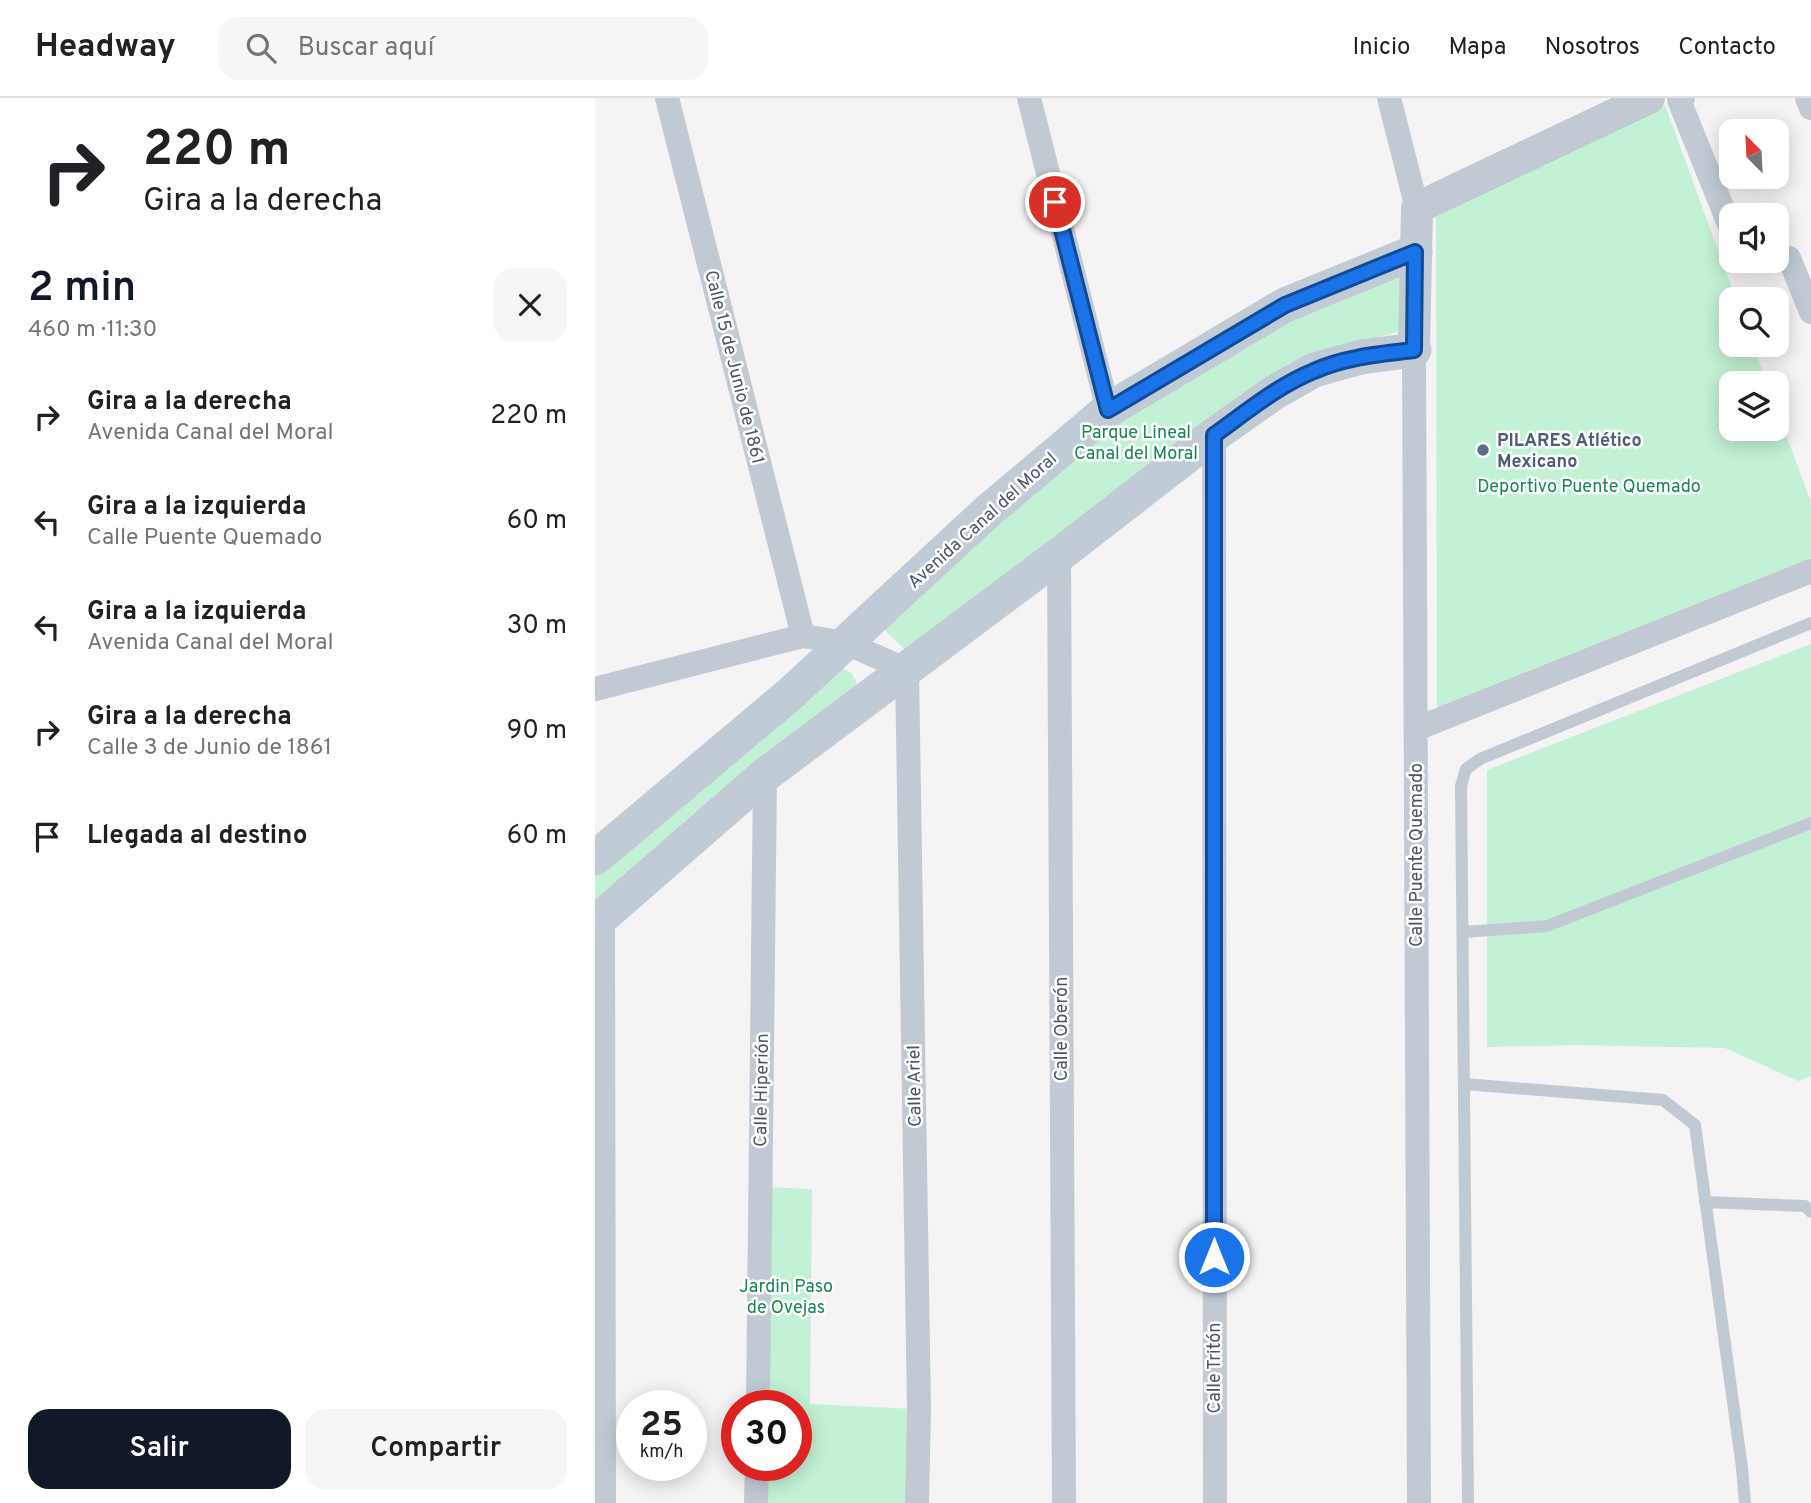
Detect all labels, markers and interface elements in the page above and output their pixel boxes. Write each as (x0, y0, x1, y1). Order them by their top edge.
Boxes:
search box (218, 17, 708, 80)
text: Headway (35, 27, 176, 69)
icon: search (242, 29, 280, 67)
text: Buscar aquí (298, 32, 434, 65)
text: Inicio (1353, 33, 1410, 63)
text: Mapa (1448, 33, 1507, 63)
text: Nosotros (1545, 33, 1640, 63)
text: Contacto (1678, 33, 1776, 63)
north arrow (1719, 119, 1789, 189)
map controls (1719, 119, 1789, 441)
text: 220 m (143, 121, 290, 183)
icon: right (28, 126, 119, 217)
pin (1025, 172, 1085, 232)
text: Gira a la derecha (143, 182, 382, 222)
icon: arrive (1036, 183, 1074, 221)
button: sound (1719, 203, 1789, 273)
text: 2 min (28, 263, 136, 316)
button: close (493, 268, 567, 342)
street label: Calle 15 de Junio de 1861 (698, 268, 769, 467)
button: search (1719, 287, 1789, 357)
text: 460 m · 11:30 (28, 316, 157, 345)
button: layers (1719, 371, 1789, 441)
text: Gira a la derecha (87, 386, 292, 419)
icon: right (28, 398, 66, 436)
text: 220 m (490, 400, 567, 433)
text: Avenida Canal del Moral (87, 419, 333, 448)
park label: Parque Lineal Canal del Moral (1074, 422, 1198, 466)
place label: PILARES Atlético Mexicano (1497, 430, 1642, 474)
marker: PILARES Atlético Mexicano (1475, 442, 1491, 458)
street label: Avenida Canal del Moral (904, 448, 1062, 594)
park label: Deportivo Puente Quemado (1477, 476, 1701, 499)
text: Gira a la izquierda (87, 491, 306, 524)
icon: left (28, 503, 66, 541)
text: 60 m (507, 505, 567, 538)
text: Calle Puente Quemado (87, 524, 322, 553)
text: Gira a la izquierda (87, 596, 306, 629)
icon: left (28, 608, 66, 646)
text: 30 m (507, 610, 567, 643)
text: Avenida Canal del Moral (87, 629, 333, 658)
text: Gira a la derecha (87, 701, 292, 734)
icon: right (28, 713, 66, 751)
text: 90 m (507, 715, 567, 748)
text: Calle 3 de Junio de 1861 (87, 734, 332, 763)
street label: Calle Puente Quemado (1406, 763, 1429, 947)
icon: arrive (28, 818, 66, 856)
text: Llegada al destino (87, 820, 307, 853)
text: 60 m (507, 820, 567, 853)
street label: Calle Oberón (1051, 977, 1074, 1081)
street label: Calle Hiperión (750, 1033, 775, 1147)
street label: Calle Ariel (903, 1045, 928, 1127)
position arrow (1177, 1220, 1251, 1294)
park label: Jardin Paso de Ovejas (739, 1276, 833, 1320)
street label: Calle Tritón (1204, 1323, 1227, 1413)
speed limit sign: 30 (721, 1390, 812, 1481)
text: 25 (640, 1404, 683, 1448)
button: Salir (28, 1409, 291, 1489)
button: Compartir (305, 1409, 567, 1489)
text: km/h (640, 1441, 683, 1464)

